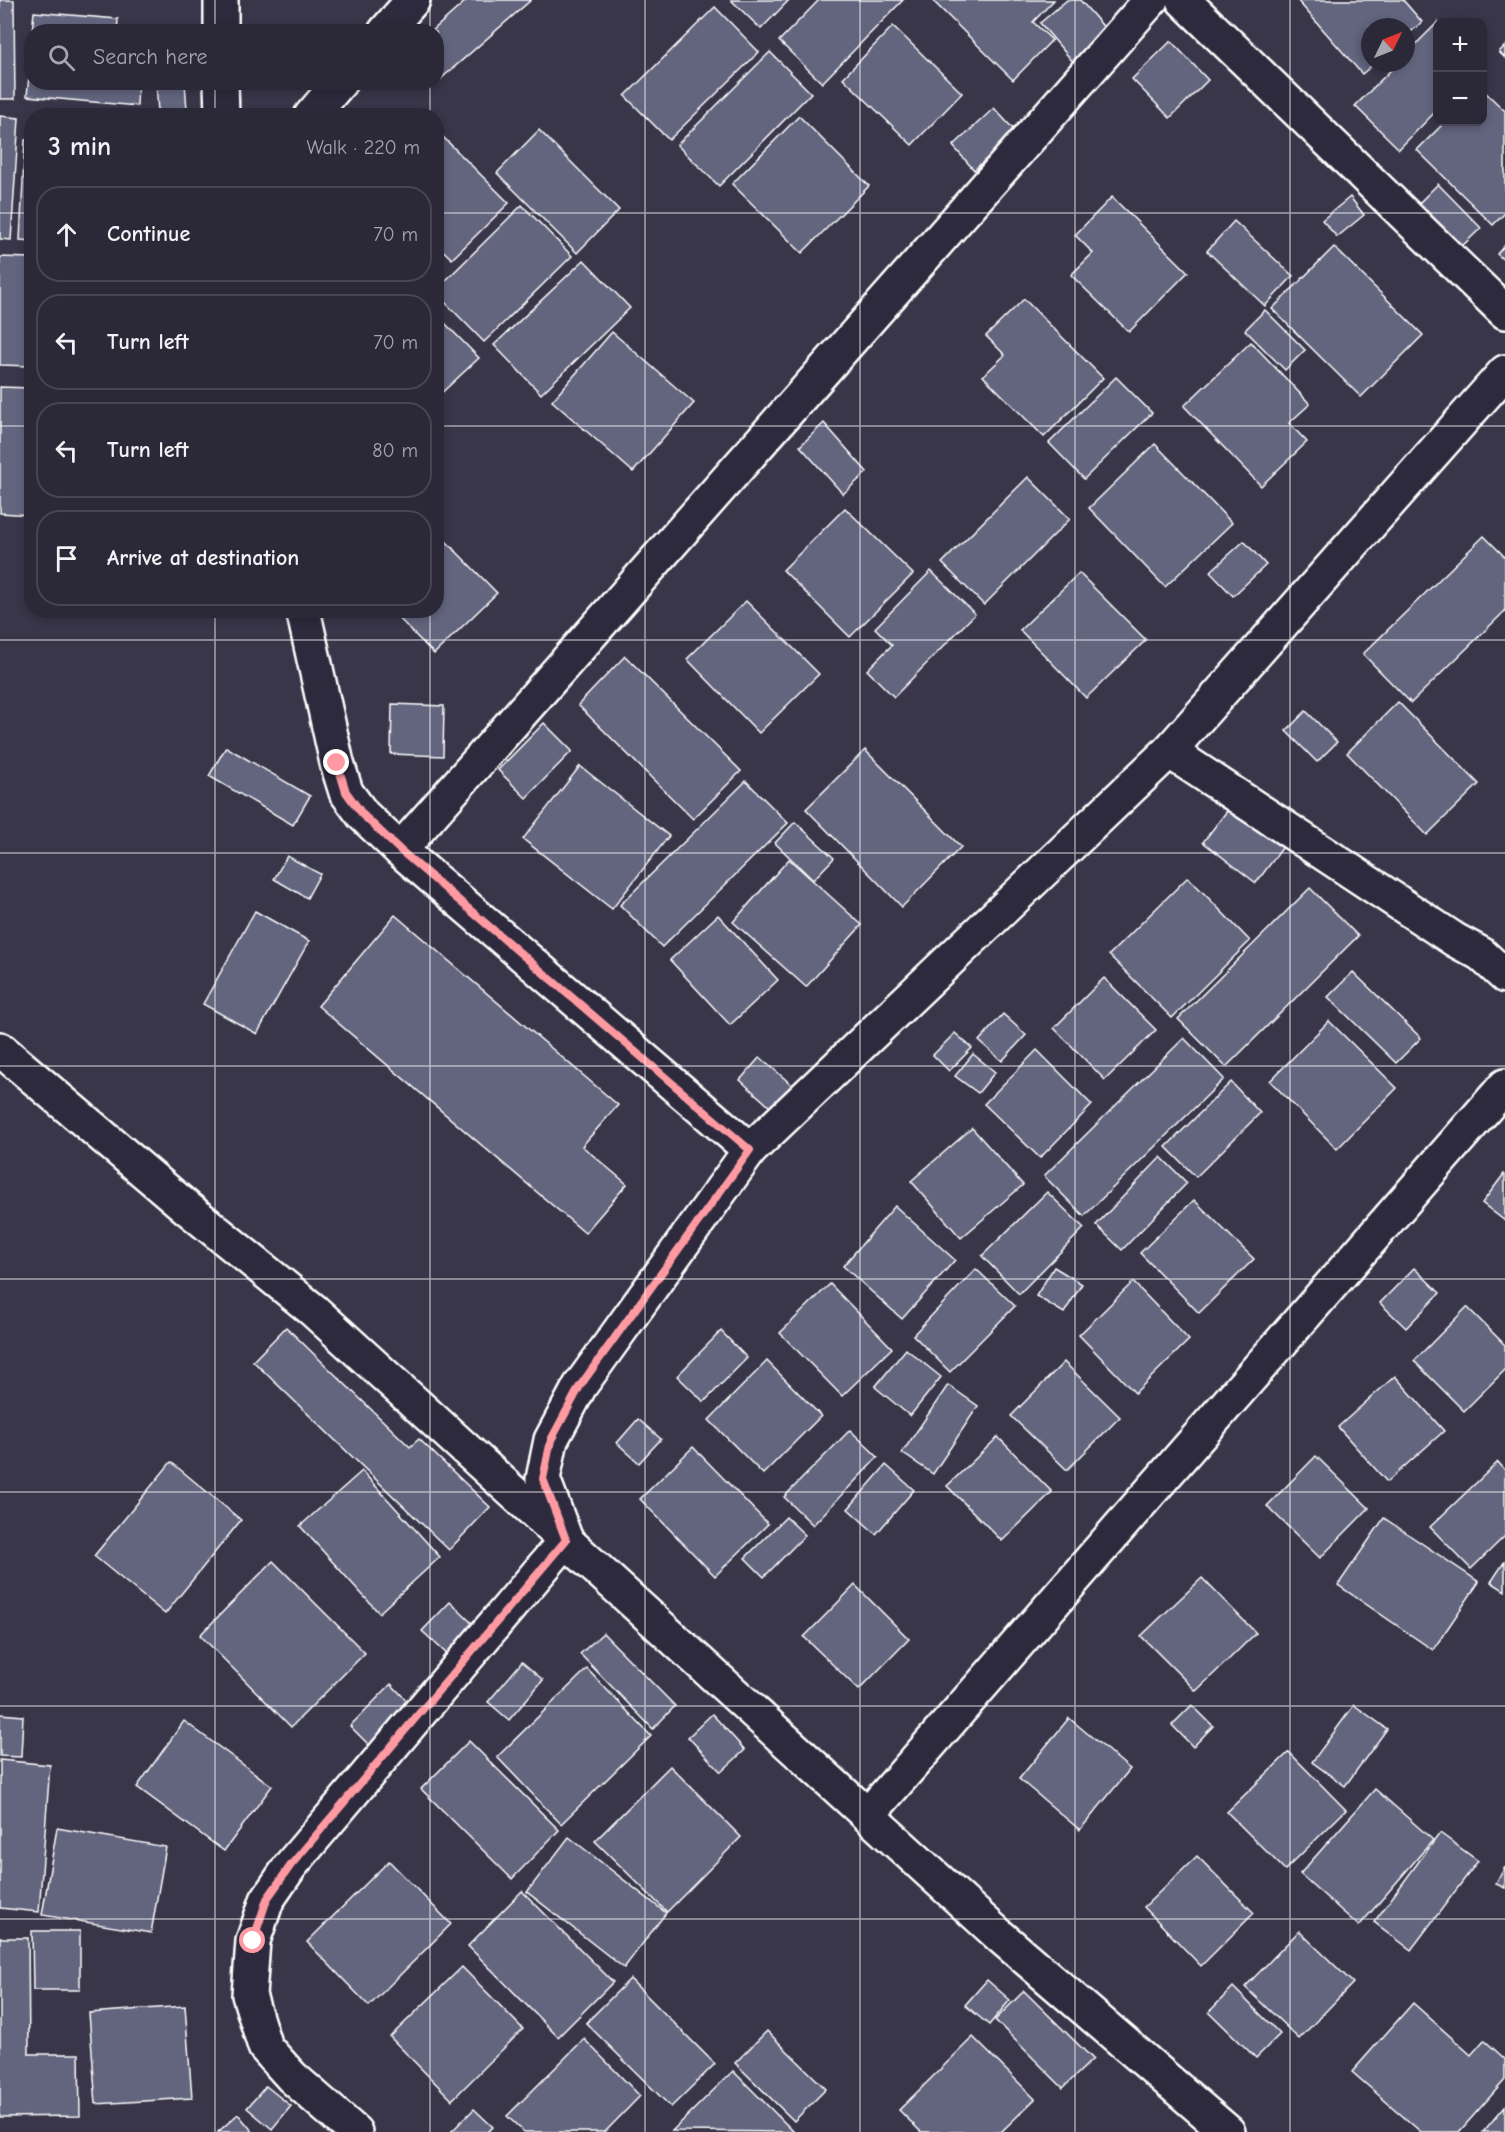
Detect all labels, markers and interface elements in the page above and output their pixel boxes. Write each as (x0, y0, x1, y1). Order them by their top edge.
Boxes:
north arrow (1361, 18, 1415, 72)
map controls (1433, 18, 1487, 126)
button: + (1433, 18, 1487, 72)
search box (24, 24, 444, 90)
icon: search (45, 41, 78, 74)
text: Search here (93, 44, 208, 70)
button: − (1433, 72, 1487, 126)
text: 3 min (48, 132, 111, 162)
text: Walk · 220 m (306, 136, 420, 159)
icon: ahead (50, 218, 83, 251)
text: Continue (107, 221, 190, 247)
text: 70 m (373, 223, 418, 246)
icon: left (50, 326, 83, 359)
text: Turn left (107, 329, 189, 355)
text: 70 m (373, 331, 418, 354)
icon: left (50, 434, 83, 467)
text: Turn left (107, 437, 189, 463)
text: 80 m (372, 439, 418, 462)
icon: arrive (50, 542, 83, 575)
text: Arrive at destination (107, 545, 299, 571)
route end (323, 749, 349, 775)
route start (239, 1927, 265, 1953)

